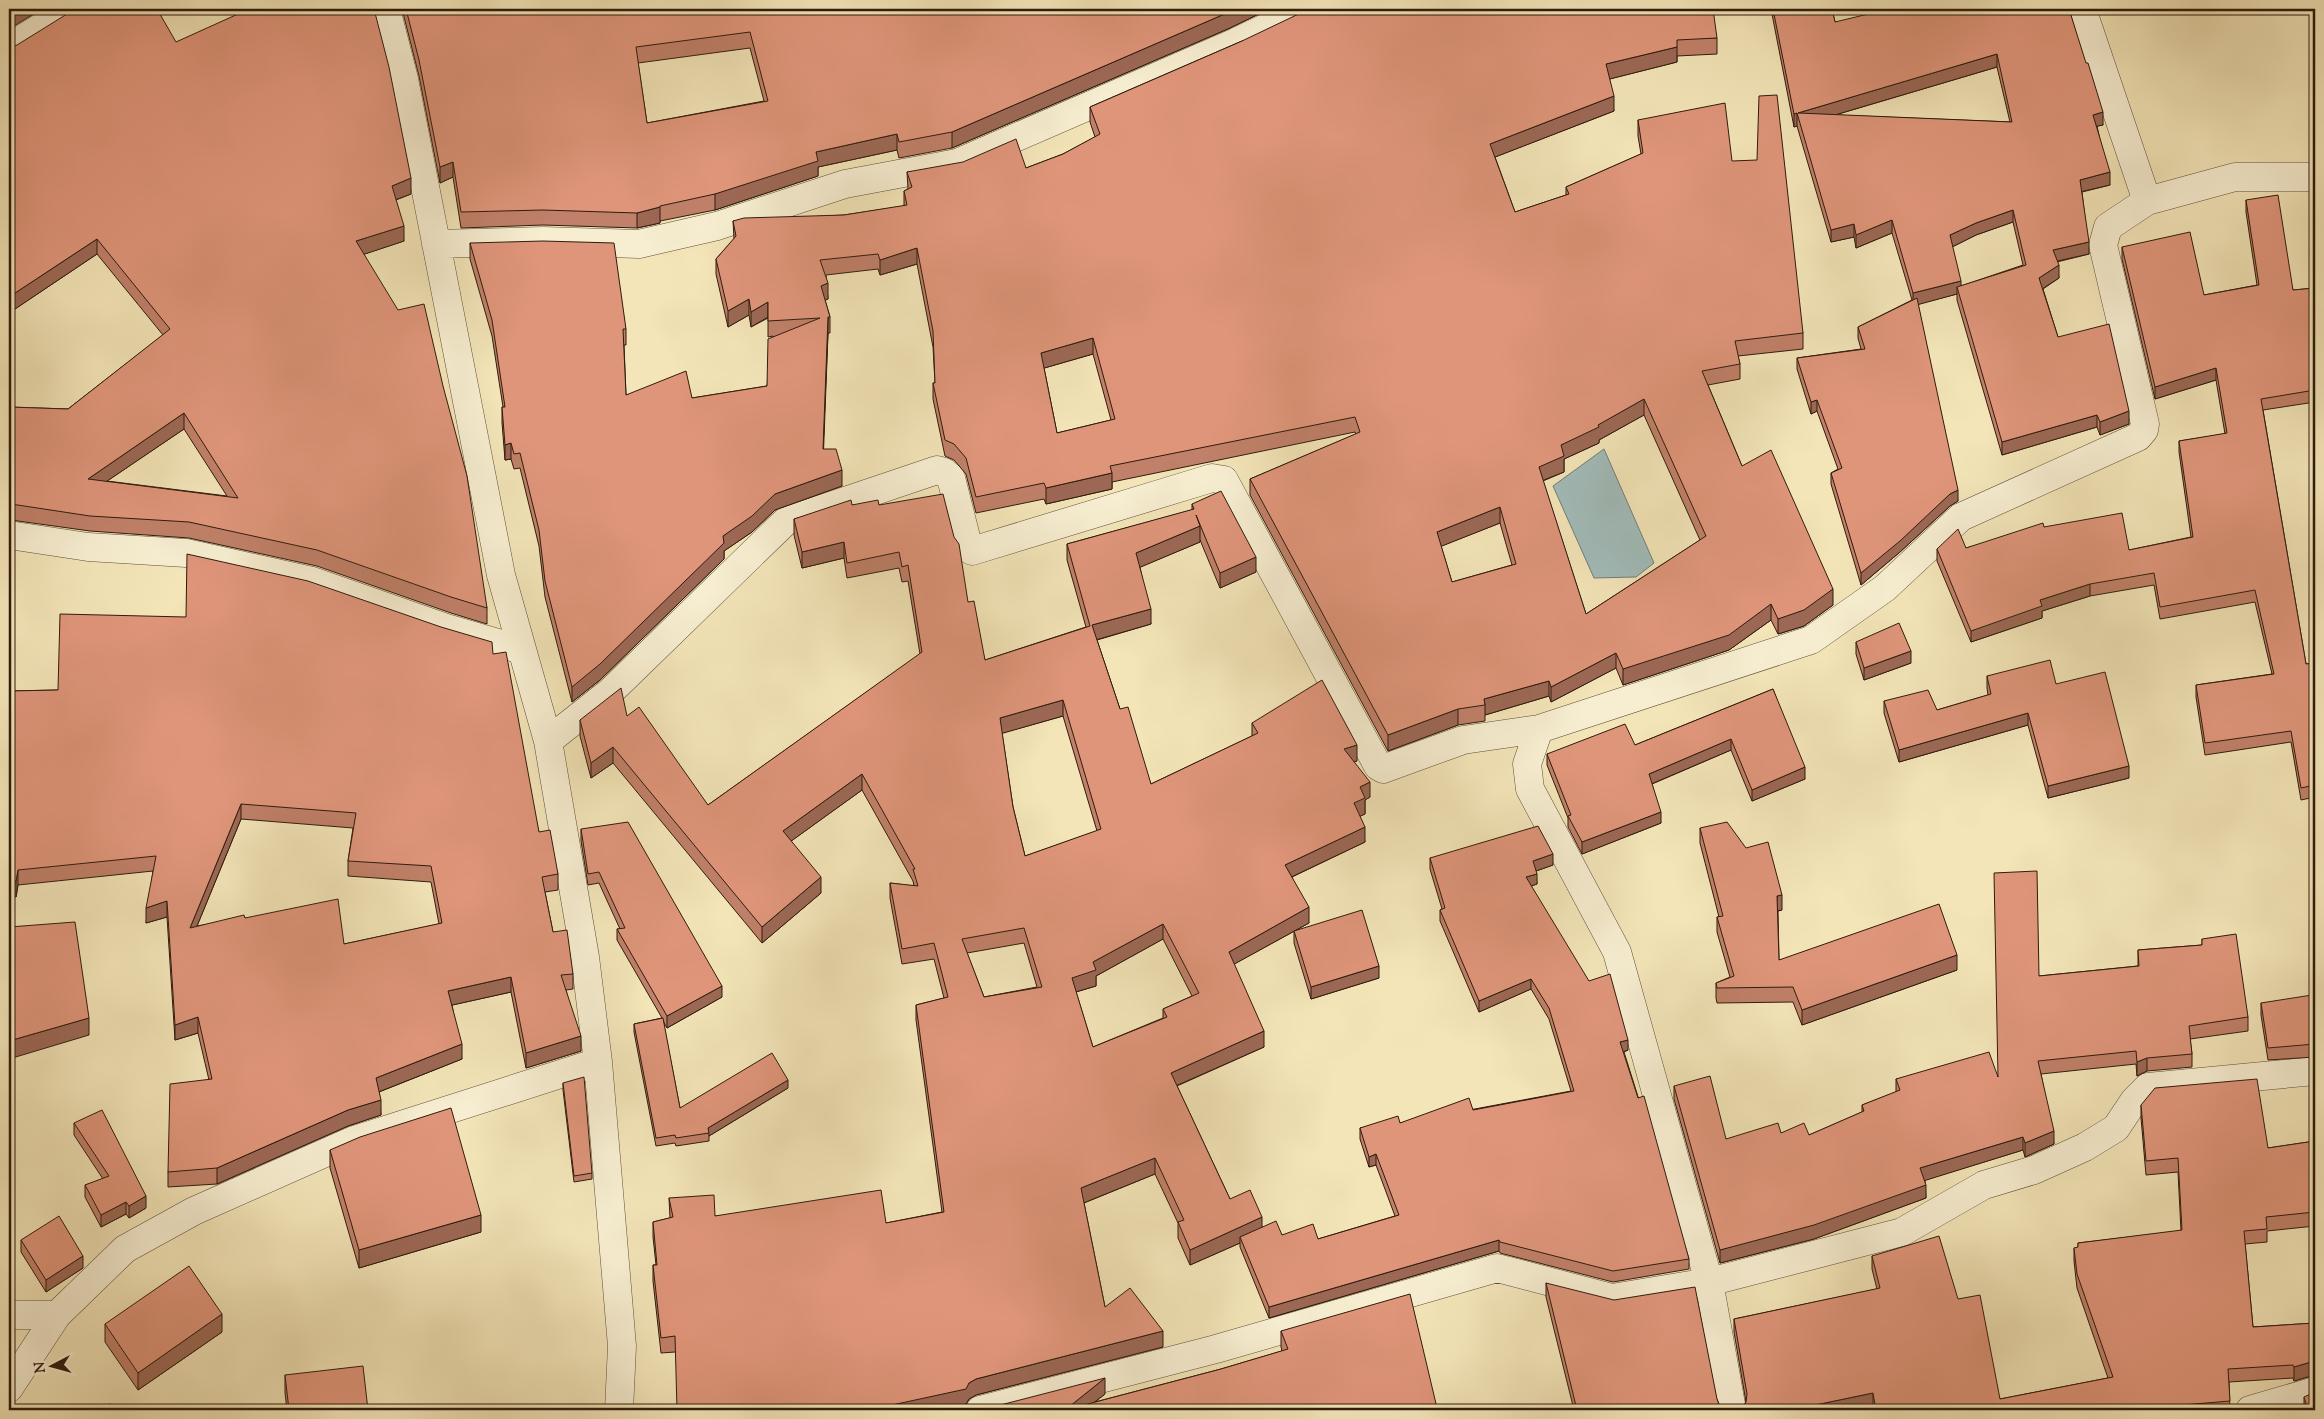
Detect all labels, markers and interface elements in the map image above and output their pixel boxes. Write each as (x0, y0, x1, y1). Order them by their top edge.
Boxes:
north arrow (28, 1342, 78, 1392)
text: N (31, 1361, 52, 1374)

